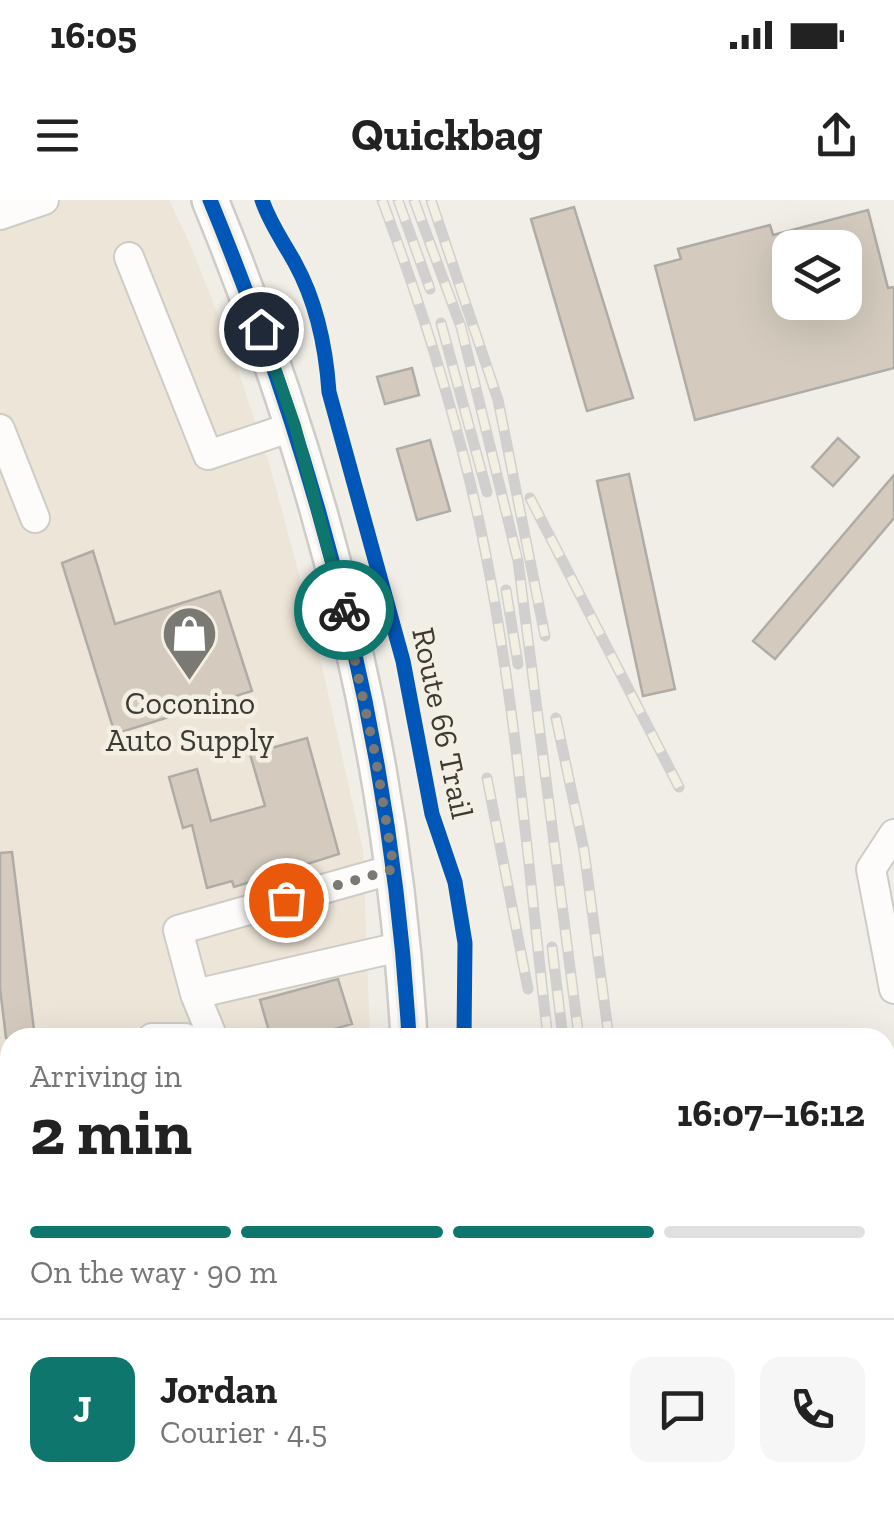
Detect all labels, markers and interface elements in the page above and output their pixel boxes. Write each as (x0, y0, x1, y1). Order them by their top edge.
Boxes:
text: 16:05 (50, 12, 137, 58)
icon: menu (30, 108, 85, 163)
text: Quickbag (351, 108, 543, 162)
icon: share (809, 108, 864, 163)
map controls (772, 230, 862, 320)
button: layers (772, 230, 862, 320)
pin (219, 287, 304, 372)
icon: home (234, 302, 289, 357)
courier (294, 560, 394, 660)
icon: bike (317, 583, 372, 638)
shop icon: Coconino Auto Supply (160, 604, 220, 683)
street label: Route 66 Trail (404, 624, 482, 822)
place label: Coconino Auto Supply (106, 684, 275, 759)
pin (244, 858, 329, 943)
icon: bag (259, 873, 314, 928)
text: Arriving in (30, 1057, 182, 1095)
text: 16:07–16:12 (677, 1090, 865, 1136)
text: 2 min (30, 1093, 192, 1171)
text: On the way · 90 m (30, 1253, 277, 1291)
button: chat (630, 1357, 735, 1462)
button: phone (760, 1357, 865, 1462)
text: Jordan (160, 1367, 277, 1413)
text: J (73, 1386, 92, 1432)
text: Courier · 4.5 (160, 1413, 327, 1451)

